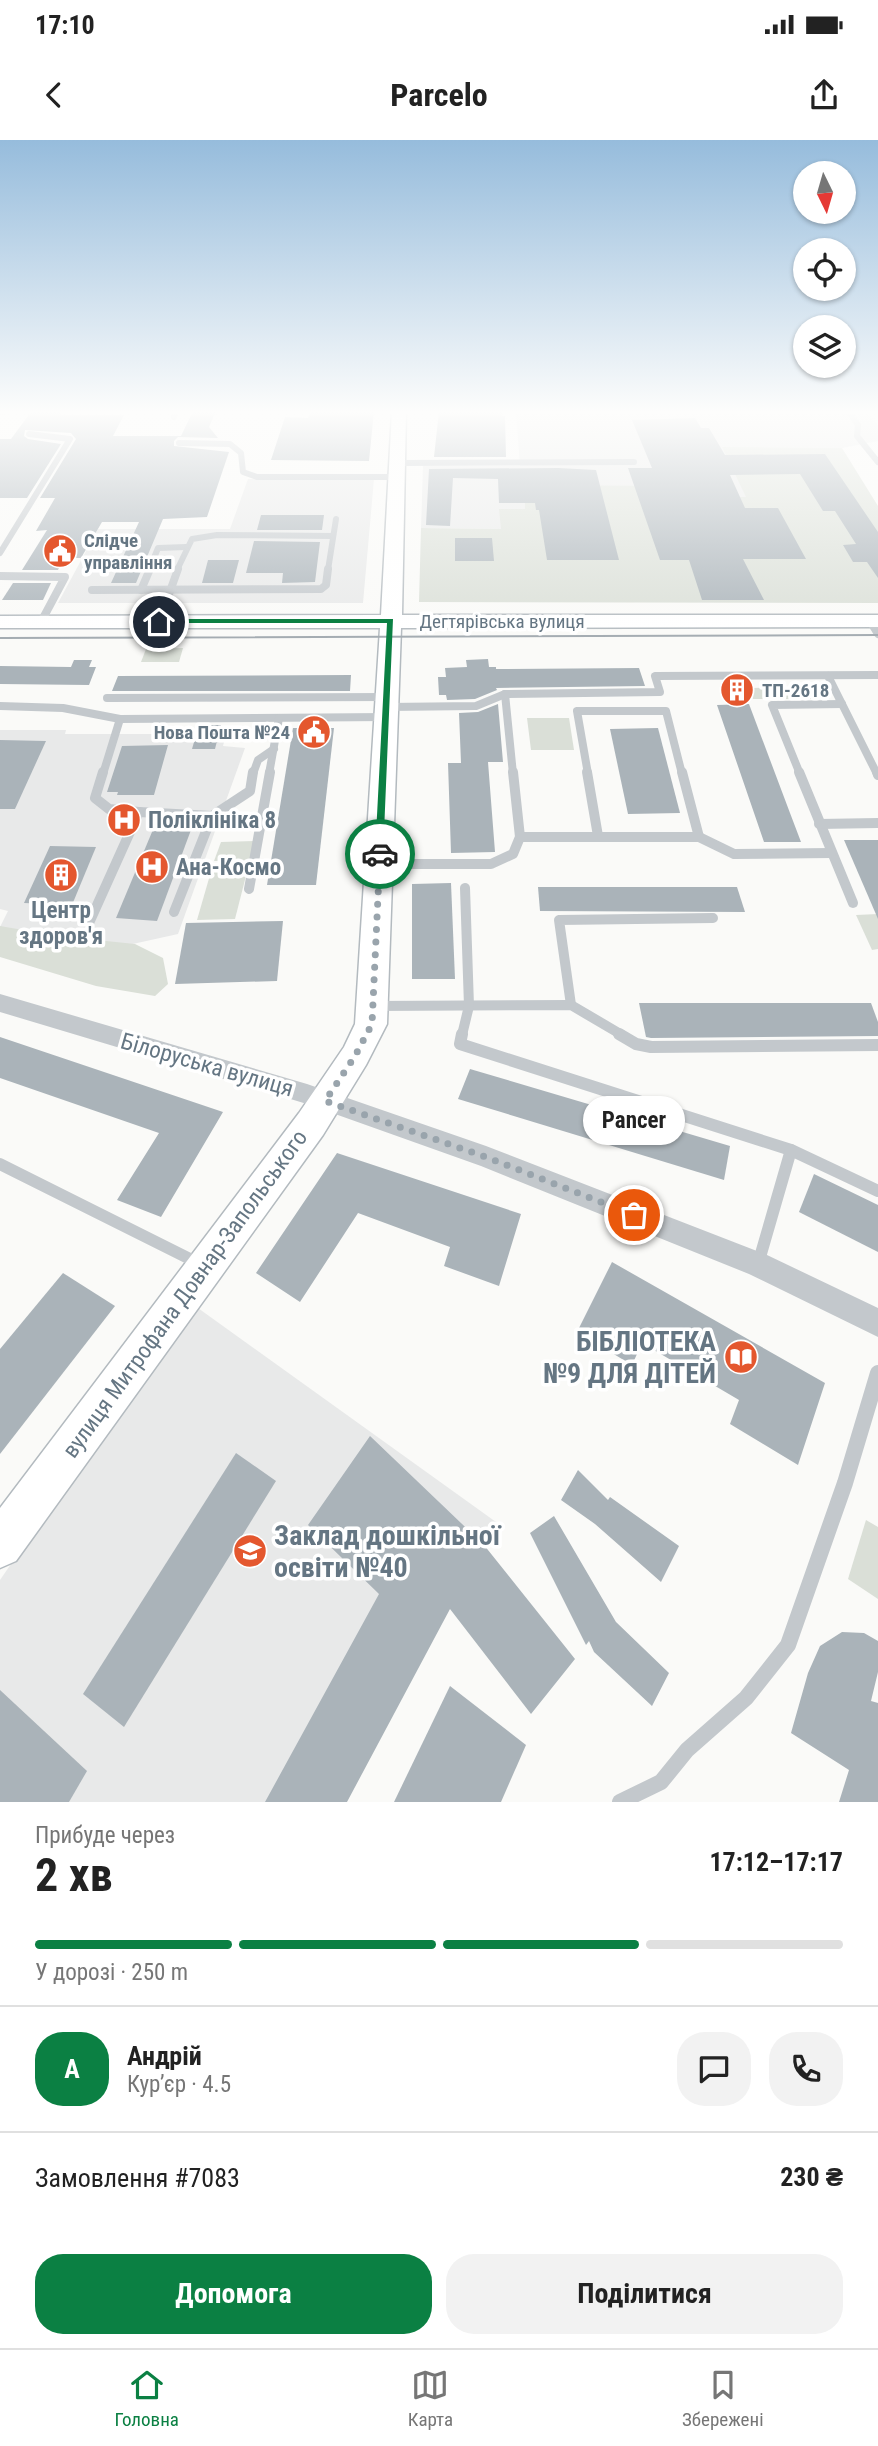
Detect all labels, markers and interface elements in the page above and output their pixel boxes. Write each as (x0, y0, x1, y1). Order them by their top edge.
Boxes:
text: 17:10 (35, 10, 95, 40)
icon: back (35, 76, 73, 114)
text: Parcelo (390, 76, 488, 114)
icon: share (805, 76, 843, 114)
north arrow (793, 161, 856, 224)
map controls (793, 161, 856, 378)
button: locate (793, 238, 856, 301)
button: layers (793, 315, 856, 378)
place label: Слідче управління (84, 529, 172, 574)
public building icon: Слідче управління (41, 532, 79, 570)
pin (129, 592, 189, 652)
icon: home (140, 603, 178, 641)
street label: Дегтярівська вулиця (419, 610, 585, 633)
building icon: ТП-2618 (718, 671, 756, 709)
place label: ТП-2618 (762, 679, 829, 702)
public building icon: Нова Пошта №24 (295, 713, 333, 751)
place label: Нова Пошта №24 (154, 721, 290, 744)
hospital icon: Поліклініка 8 (105, 801, 143, 839)
place label: Поліклініка 8 (148, 807, 276, 834)
courier (345, 819, 415, 889)
icon: car (361, 835, 399, 873)
hospital icon: Ана-Космо (133, 848, 171, 886)
place label: Ана-Космо (176, 854, 281, 881)
building icon: Центр здоров'я (42, 856, 80, 894)
place label: Центр здоров'я (19, 897, 103, 950)
street label: Білоруська вулиця (118, 1027, 296, 1103)
callout: Pancer (583, 1096, 685, 1145)
text: Pancer (602, 1107, 666, 1134)
street label: вулиця Митрофана Довнар-Запольського (57, 1125, 313, 1463)
pin (604, 1185, 664, 1245)
icon: bag (615, 1196, 653, 1234)
place label: БІБЛІОТЕКА №9 ДЛЯ ДІТЕЙ (543, 1325, 716, 1390)
library icon: БІБЛІОТЕКА №9 ДЛЯ ДІТЕЙ (722, 1338, 760, 1376)
place label: Заклад дошкільної освіти №40 (274, 1519, 502, 1584)
school or university icon: Заклад дошкільної освіти №40 (231, 1532, 269, 1570)
text: Прибуде через (35, 1822, 175, 1849)
text: 17:12–17:17 (709, 1847, 843, 1877)
text: 2 хв (35, 1848, 113, 1902)
text: У дорозі · 250 m (35, 1959, 188, 1986)
button: chat (677, 2032, 751, 2106)
button: phone (769, 2032, 843, 2106)
text: Андрій (127, 2041, 202, 2071)
text: А (64, 2054, 80, 2084)
text: Кур’єр · 4.5 (127, 2071, 231, 2098)
text: 230 ₴ (780, 2162, 843, 2192)
text: Замовлення #7083 (35, 2163, 240, 2193)
button: Допомога (35, 2254, 432, 2334)
button: Поділитися (446, 2254, 843, 2334)
tab: Головна (114, 2366, 179, 2431)
tab: Карта (408, 2366, 453, 2431)
tab: Збережені (682, 2366, 764, 2431)

